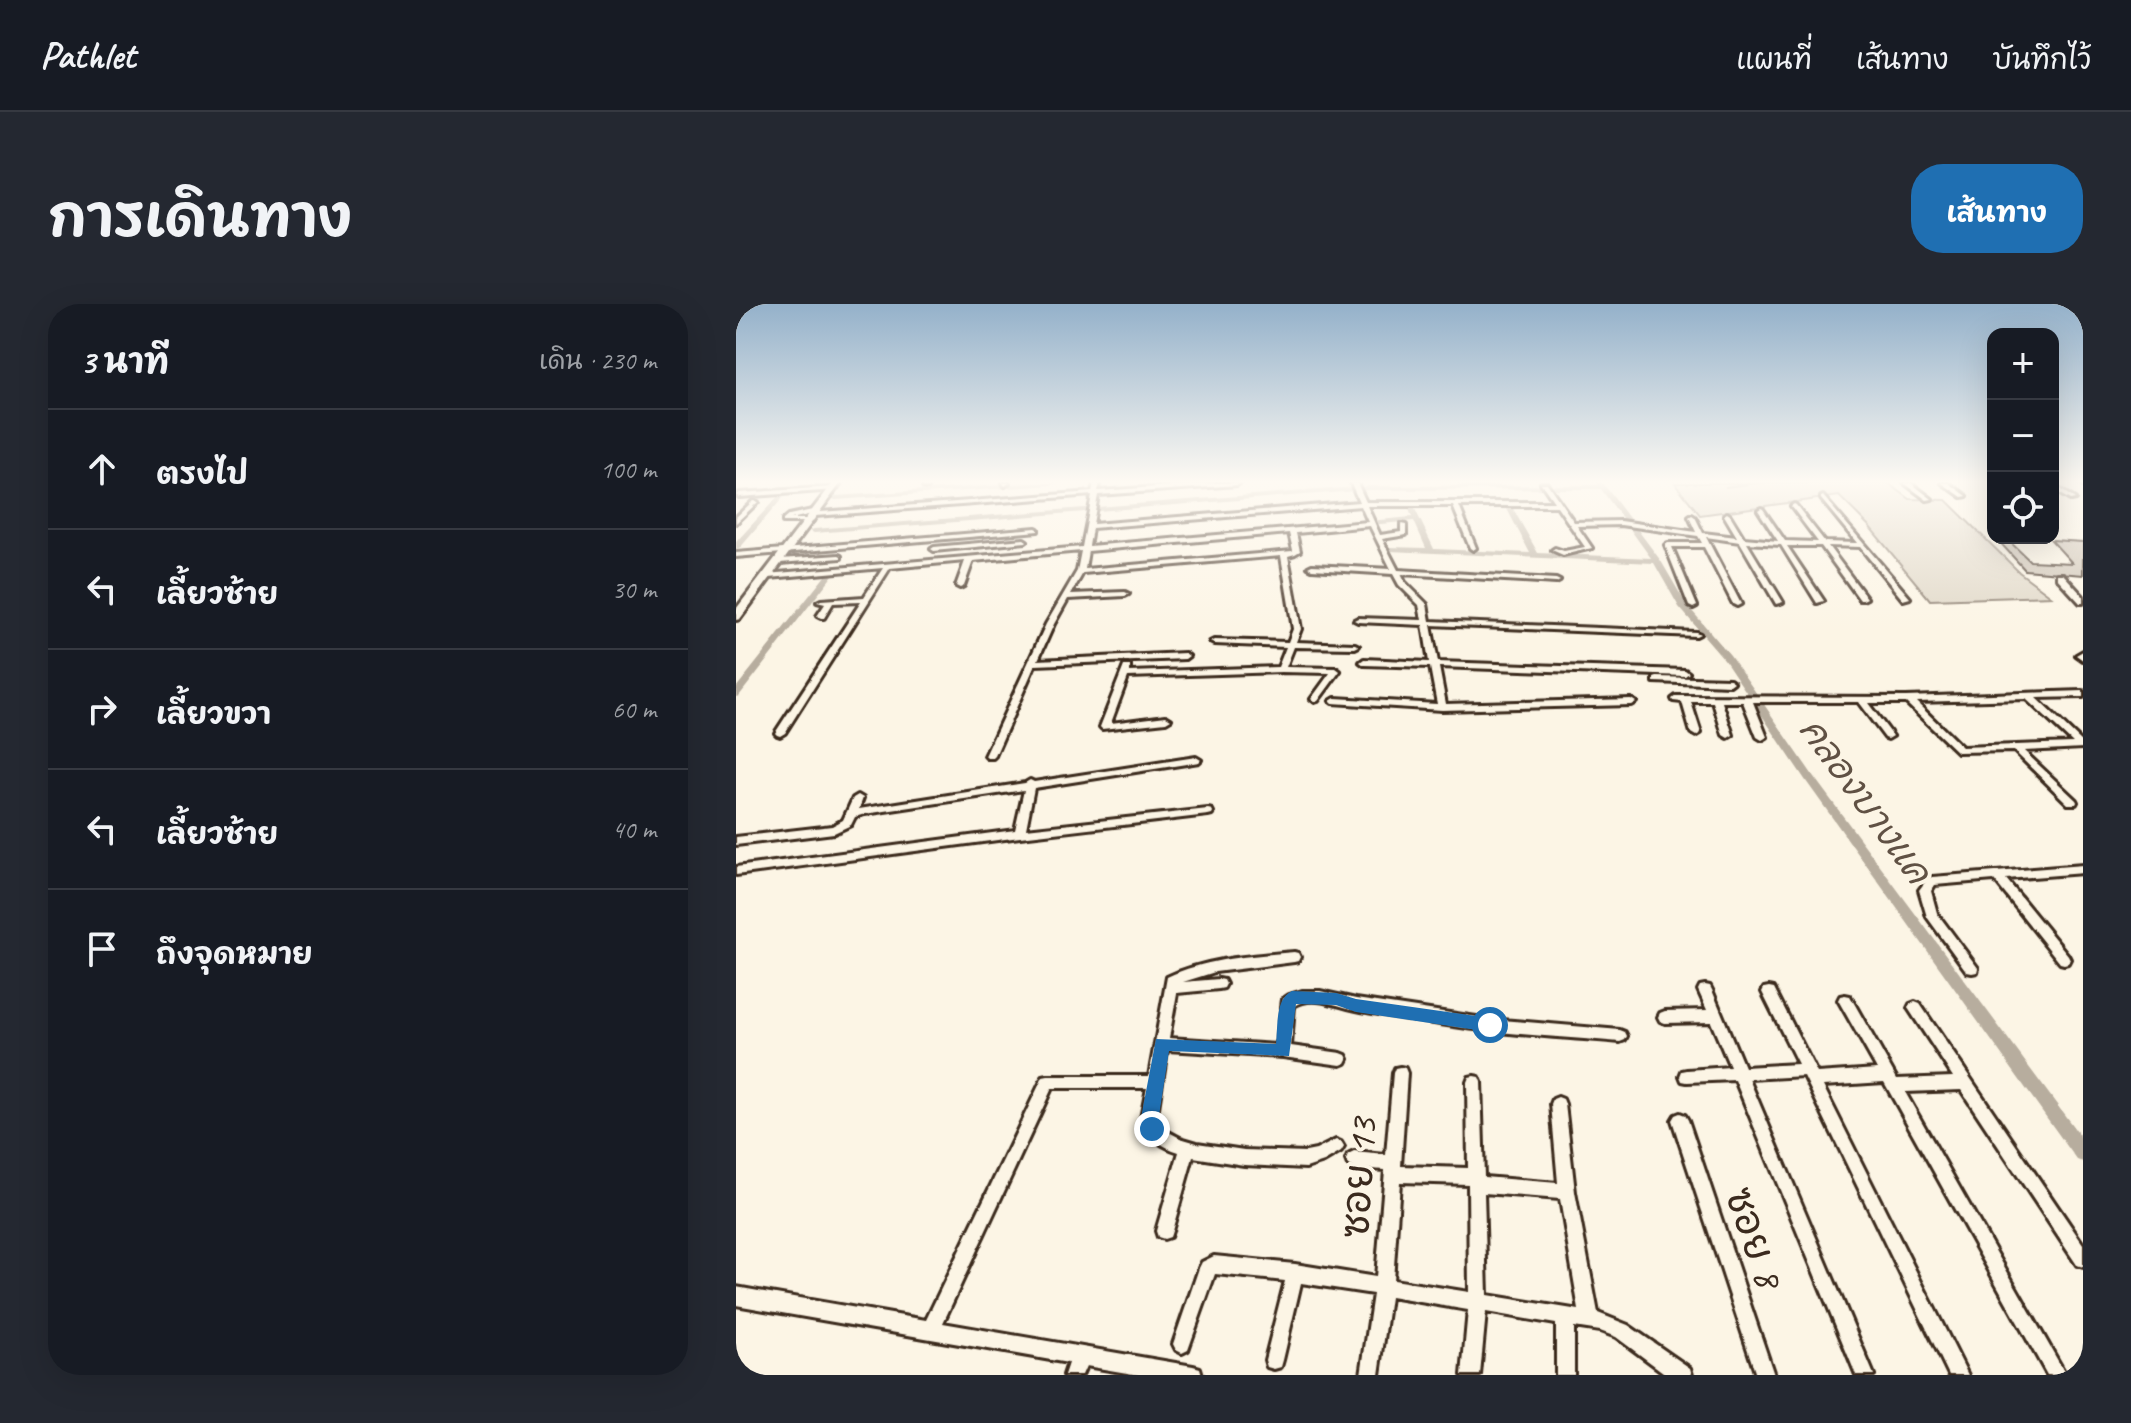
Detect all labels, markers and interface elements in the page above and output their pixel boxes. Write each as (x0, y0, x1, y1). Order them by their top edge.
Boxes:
text: Pathlet (40, 32, 135, 79)
text: แผนที่ (1736, 42, 1812, 77)
text: เส้นทาง (1856, 42, 1949, 77)
text: บันทึกไว้ (1993, 42, 2091, 77)
button: เส้นทาง (1911, 164, 2083, 253)
text: การเดินทาง (48, 182, 352, 253)
map controls (1987, 328, 2059, 544)
button: + (1987, 328, 2059, 400)
text: 3 นาที (80, 340, 169, 383)
text: เดิน · 230 m (539, 344, 656, 377)
button: − (1987, 400, 2059, 472)
icon: ahead (80, 447, 124, 491)
text: 100 m (600, 453, 656, 486)
text: ตรงไป (156, 455, 248, 493)
button: locate (1987, 472, 2059, 544)
icon: left (80, 567, 124, 611)
text: 30 m (612, 573, 656, 606)
text: เลี้ยวซ้าย (156, 575, 278, 613)
icon: right (80, 687, 124, 731)
text: 60 m (612, 693, 656, 726)
text: เลี้ยวขวา (156, 695, 271, 733)
water label: คลองบางแค (1789, 708, 1942, 894)
icon: left (80, 807, 124, 851)
text: 40 m (612, 813, 656, 846)
text: เลี้ยวซ้าย (156, 815, 278, 853)
icon: arrive (80, 927, 124, 971)
text: ถึงจุดหมาย (156, 935, 313, 973)
route start (1472, 1007, 1508, 1043)
route end (1134, 1111, 1170, 1147)
street label: ซอย 13 (1330, 1113, 1388, 1240)
street label: ซอย 8 (1714, 1181, 1796, 1298)

